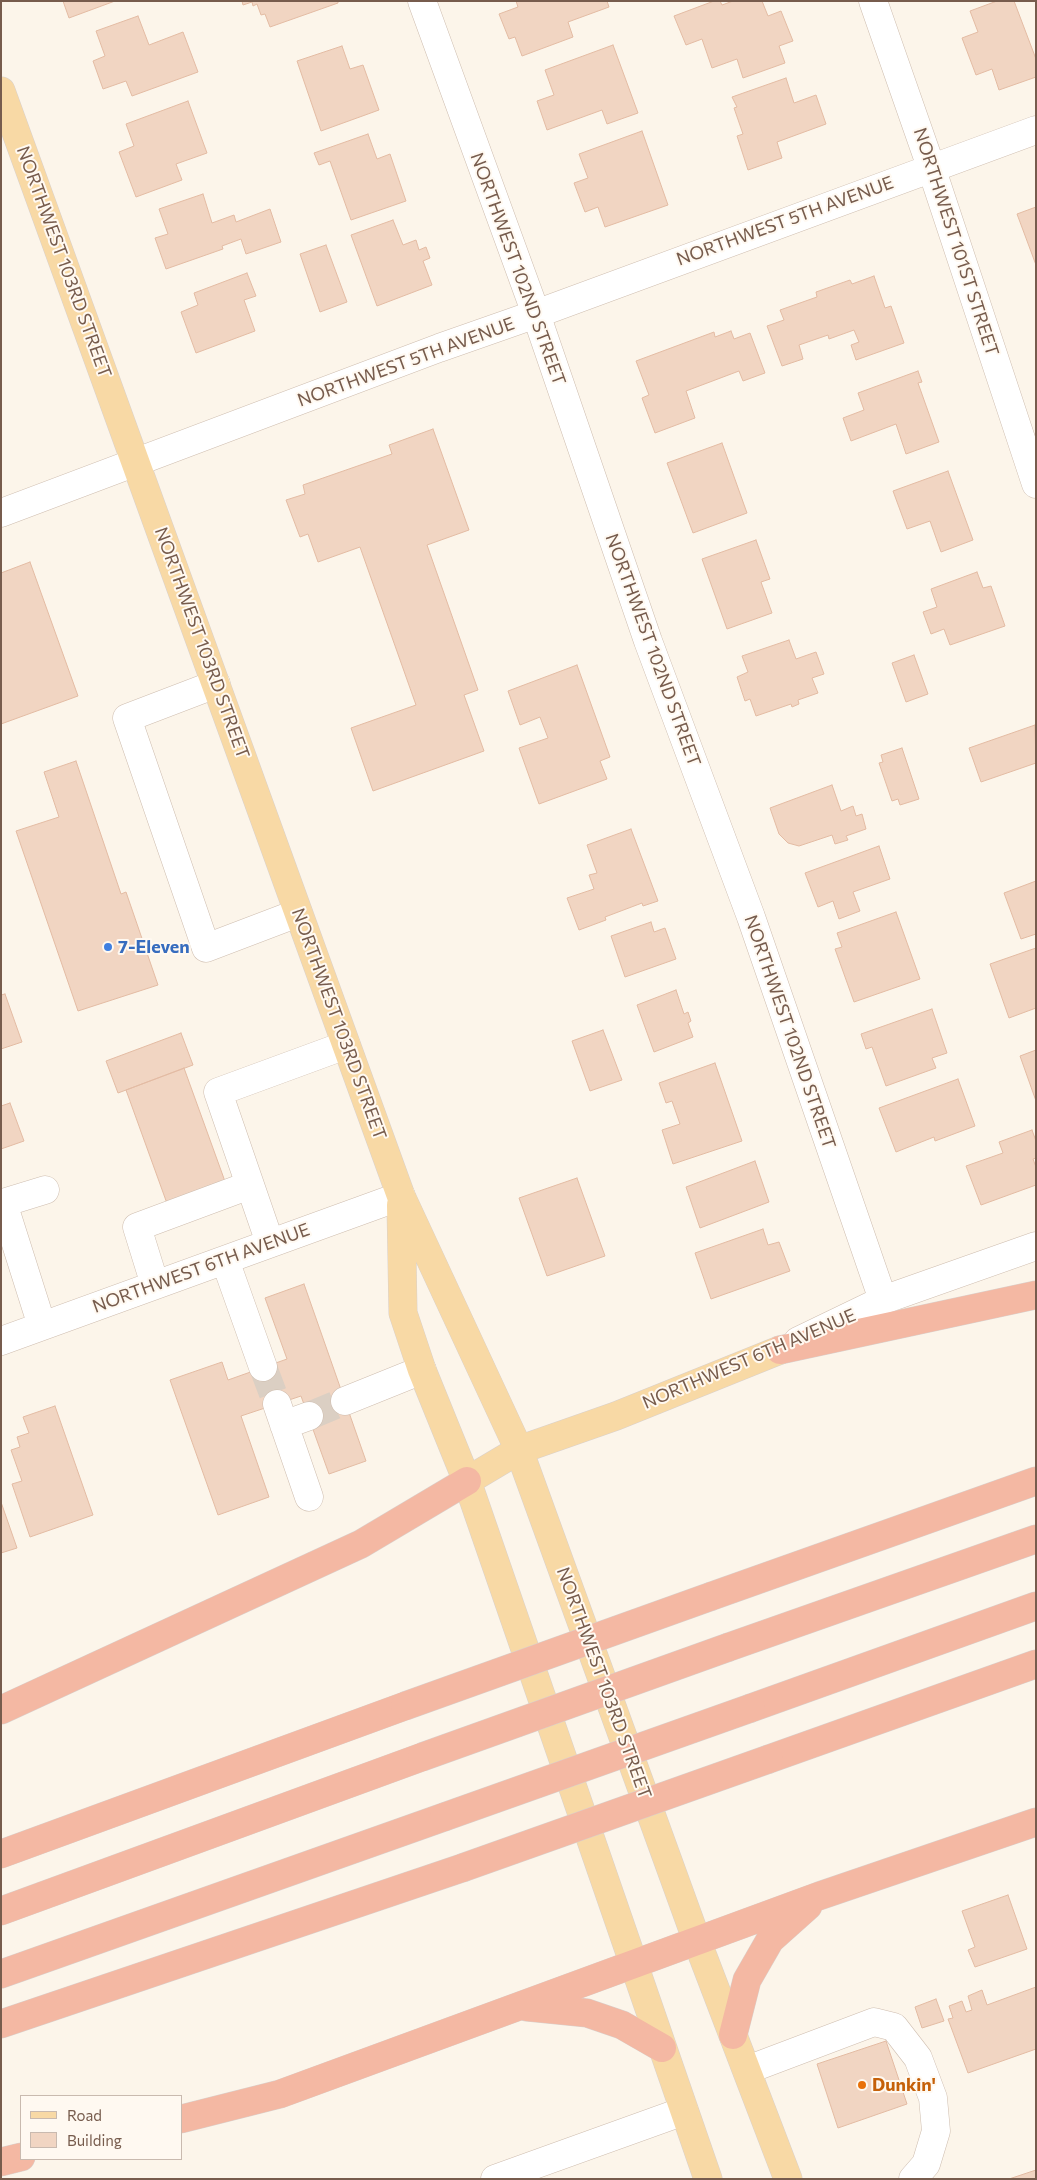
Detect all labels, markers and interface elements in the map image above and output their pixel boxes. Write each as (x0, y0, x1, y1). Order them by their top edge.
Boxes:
street label: NORTHWEST 101ST STREET (909, 125, 1003, 359)
street label: NORTHWEST 103RD STREET (12, 143, 116, 381)
street label: NORTHWEST 102ND STREET (466, 150, 570, 388)
street label: NORTHWEST 5TH AVENUE (674, 172, 896, 270)
street label: NORTHWEST 5TH AVENUE (295, 313, 517, 411)
street label: NORTHWEST 103RD STREET (150, 524, 254, 762)
street label: NORTHWEST 102ND STREET (601, 531, 705, 769)
street label: NORTHWEST 103RD STREET (287, 905, 391, 1143)
street label: NORTHWEST 102ND STREET (740, 912, 840, 1152)
place label: 7-Eleven (118, 936, 190, 958)
marker: 7-Eleven (102, 941, 114, 953)
street label: NORTHWEST 6TH AVENUE (89, 1219, 313, 1317)
street label: NORTHWEST 6TH AVENUE (639, 1304, 859, 1414)
street label: NORTHWEST 103RD STREET (552, 1564, 656, 1802)
place label: Dunkin' (872, 2074, 936, 2096)
marker: Dunkin' (856, 2079, 868, 2091)
legend (20, 2095, 182, 2160)
text: Road (67, 2106, 102, 2124)
text: Building (67, 2131, 122, 2149)

